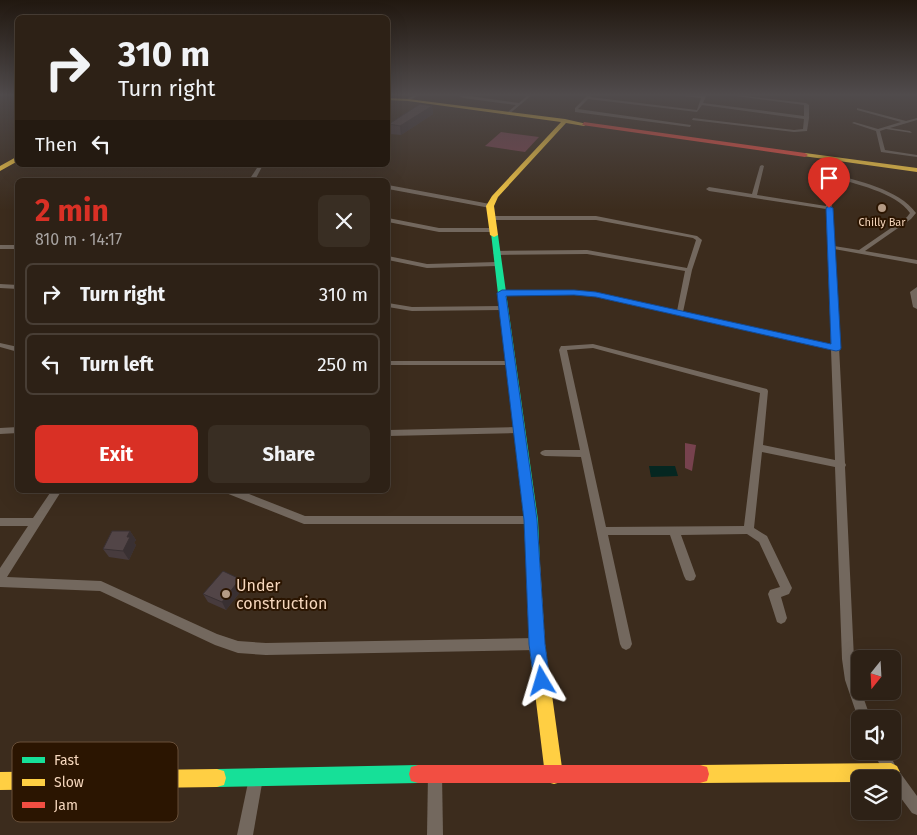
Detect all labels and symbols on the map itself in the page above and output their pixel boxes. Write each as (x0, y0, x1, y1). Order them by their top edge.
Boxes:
pin (808, 157, 850, 208)
marker: Chilly Bar (876, 202, 888, 214)
place label: Chilly Bar (858, 216, 906, 229)
place label: Under construction (236, 576, 327, 613)
marker: Under construction (220, 588, 232, 600)
north arrow (851, 650, 901, 700)
position arrow (515, 654, 567, 706)
legend (12, 742, 178, 822)
text: Fast (54, 752, 80, 769)
text: Slow (54, 774, 84, 791)
text: Jam (54, 797, 78, 814)

